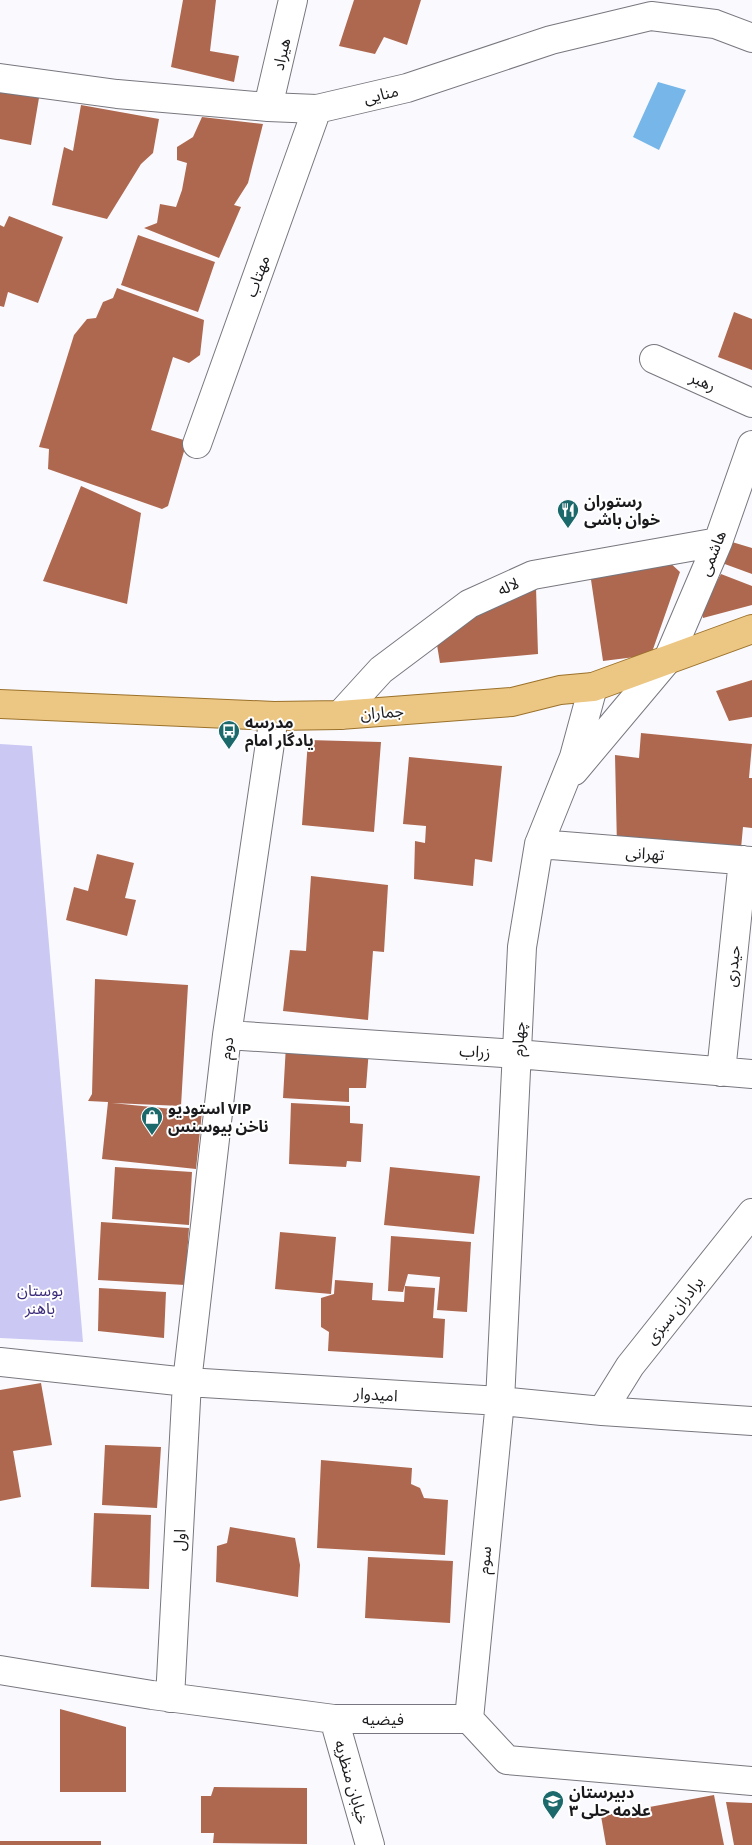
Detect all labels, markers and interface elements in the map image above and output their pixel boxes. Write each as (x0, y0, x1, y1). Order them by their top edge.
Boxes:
street label: هیراد (268, 36, 296, 73)
street label: منایی (362, 80, 401, 110)
street label: مهتاب (240, 252, 276, 300)
street label: رهبر (685, 366, 719, 397)
place label: رستوران خوان باشی (584, 491, 660, 531)
restaurant icon: رستوران خوان باشی (556, 498, 580, 529)
street label: هاشمی (694, 527, 732, 579)
street label: لاله (494, 573, 523, 601)
street label: جماران (360, 701, 405, 725)
place label: مدرسه یادگار امام (245, 712, 314, 752)
bus stop icon: مدرسه یادگار امام (217, 719, 241, 750)
street label: تهرانی (625, 842, 665, 866)
street label: حیدری (720, 944, 746, 988)
street label: چهارم (507, 1021, 532, 1057)
street label: دوم (215, 1036, 240, 1061)
street label: زراب (459, 1040, 491, 1064)
place label: استودیو VIP ناخن بیوسنس (168, 1098, 269, 1138)
shop icon: استودیو VIP ناخن بیوسنس (140, 1105, 164, 1136)
street label: برادران سبزی (641, 1272, 709, 1349)
park label: بوستان باهنر (17, 1280, 63, 1320)
street label: امیدوار (352, 1382, 398, 1407)
street label: اول (168, 1528, 192, 1552)
street label: سوم (473, 1545, 498, 1575)
street label: فیضیه (362, 1709, 404, 1731)
street label: خیابان منظریه (328, 1738, 374, 1827)
place label: دبیرستان علامه حلی ۳ (569, 1782, 651, 1822)
school or university icon: دبیرستان علامه حلی ۳ (541, 1789, 565, 1820)

